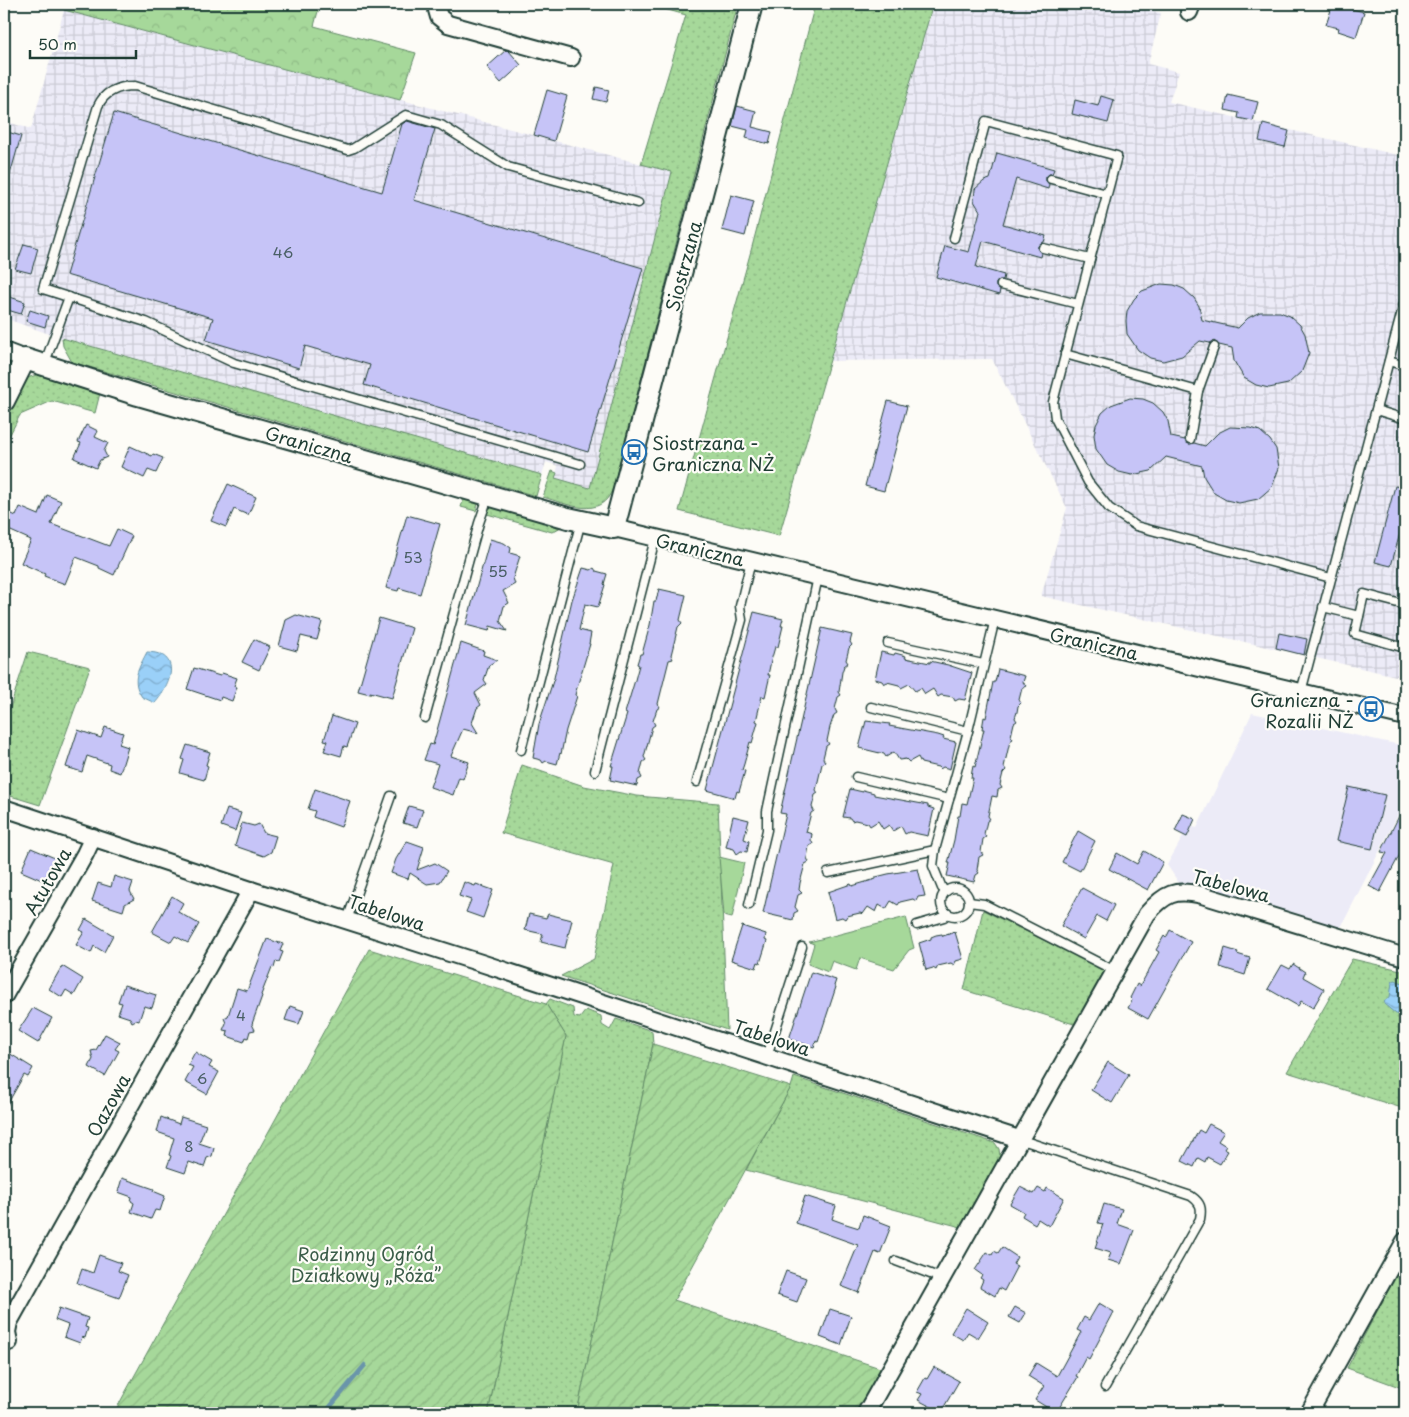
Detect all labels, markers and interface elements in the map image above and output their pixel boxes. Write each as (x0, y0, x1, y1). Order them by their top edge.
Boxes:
scale bar (30, 28, 136, 60)
text: 50 m (38, 32, 77, 55)
street label: Siostrzana (658, 217, 708, 314)
house number: 46 (273, 240, 293, 263)
street label: Graniczna (262, 419, 357, 470)
place label: Siostrzana - Graniczna NŻ (652, 429, 775, 477)
bus stop icon: Siostrzana - Graniczna NŻ (621, 439, 647, 465)
street label: Graniczna (653, 526, 748, 572)
house number: 53 (403, 545, 423, 568)
house number: 55 (488, 559, 508, 582)
street label: Graniczna (1047, 620, 1142, 666)
place label: Graniczna - Rozalii NŻ (1250, 686, 1354, 734)
bus stop icon: Graniczna - Rozalii NŻ (1358, 696, 1384, 722)
street label: Atutowa (17, 842, 78, 920)
street label: Tabelowa (1189, 862, 1274, 909)
street label: Tabelowa (345, 887, 430, 937)
house number: 4 (236, 1003, 246, 1026)
street label: Tabelowa (730, 1012, 815, 1062)
house number: 6 (197, 1066, 207, 1089)
street label: Oazowa (80, 1068, 137, 1141)
house number: 8 (184, 1134, 194, 1157)
park label: Rodzinny Ogród Działkowy „Róża” (291, 1240, 441, 1288)

